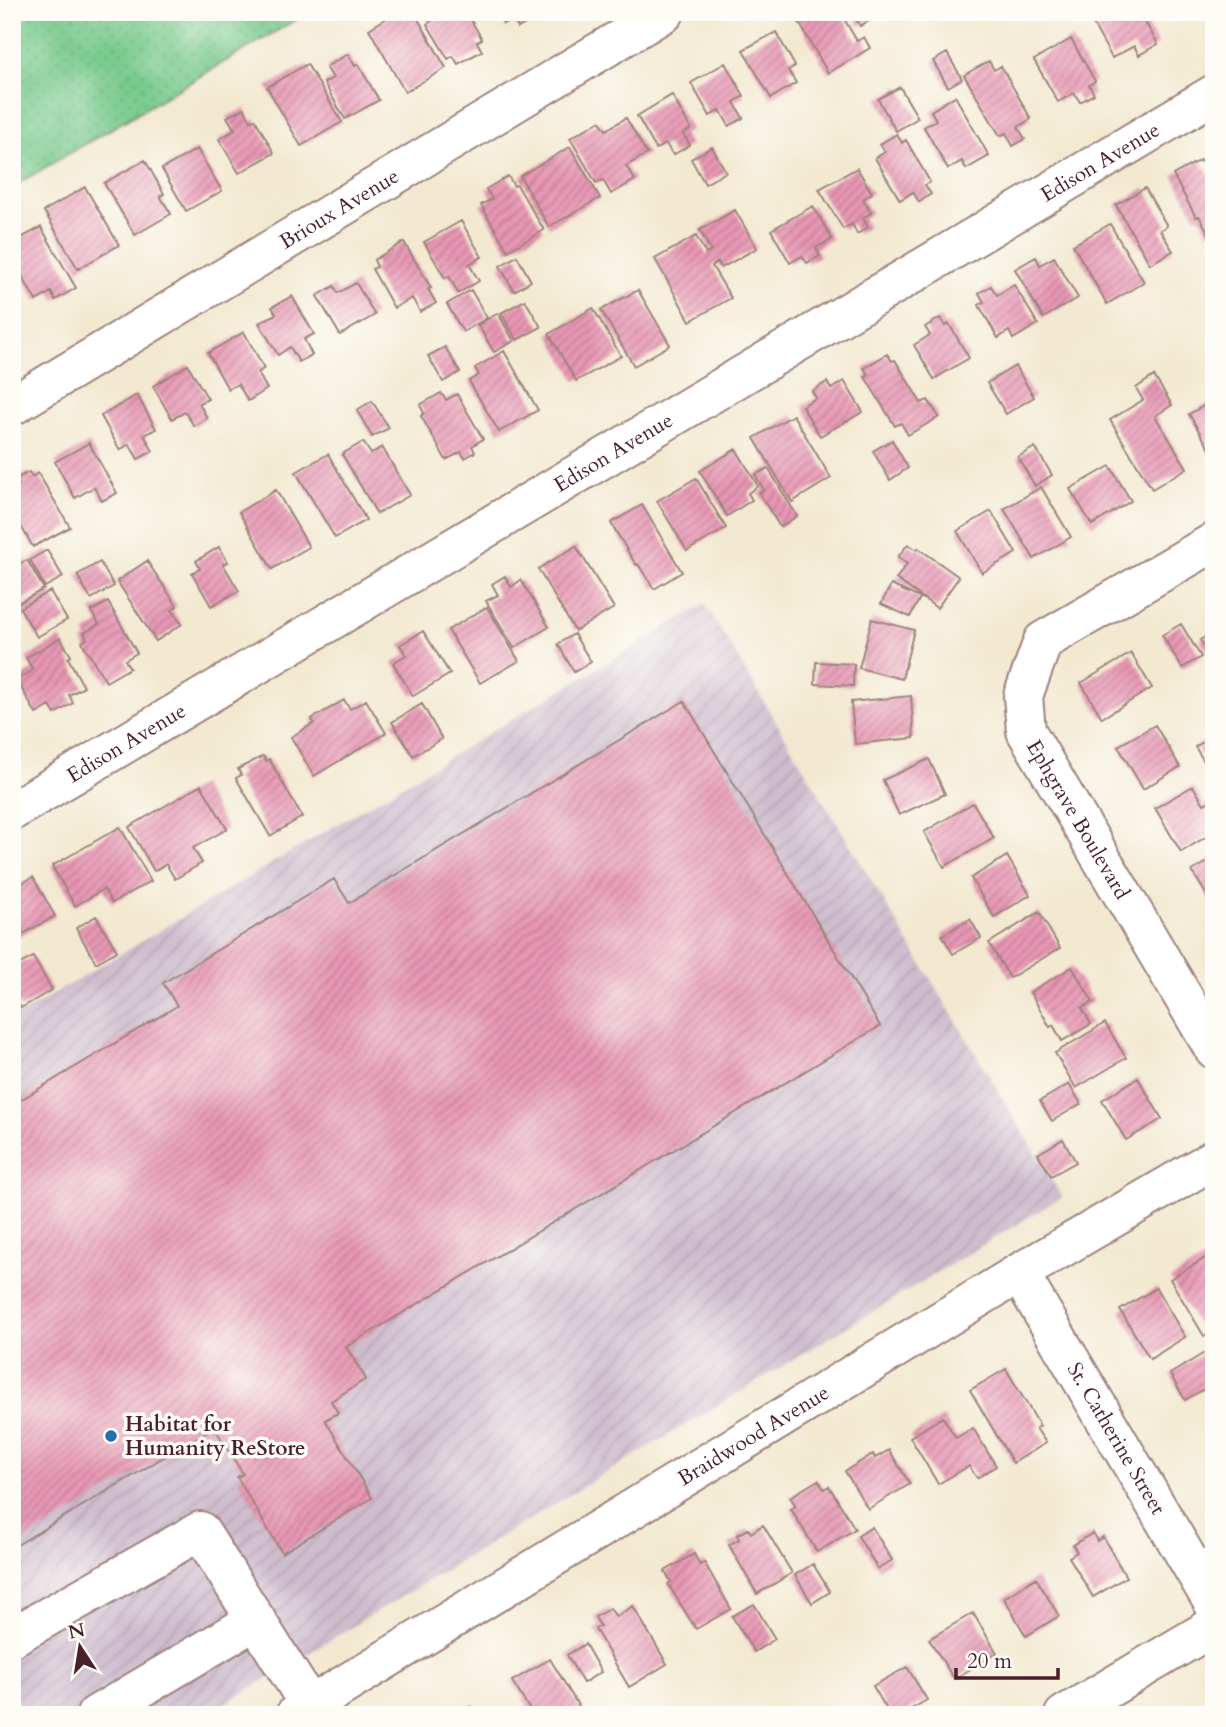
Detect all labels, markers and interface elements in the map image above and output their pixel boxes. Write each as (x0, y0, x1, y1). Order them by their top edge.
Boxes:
street label: Edison Avenue (1035, 115, 1165, 209)
street label: Brioux Avenue (274, 161, 404, 256)
street label: Edison Avenue (548, 406, 678, 499)
street label: Edison Avenue (61, 696, 191, 790)
street label: Ephgrave Boulevard (1020, 734, 1137, 905)
street label: St. Catherine Street (1060, 1357, 1173, 1520)
street label: Braidwood Avenue (672, 1378, 835, 1493)
place label: Habitat for Humanity ReStore (125, 1410, 306, 1463)
marker: Habitat for Humanity ReStore (103, 1428, 119, 1444)
north arrow (46, 1612, 116, 1682)
text: N (66, 1617, 88, 1646)
scale bar (956, 1636, 1058, 1680)
text: 20 m (967, 1647, 1012, 1676)

